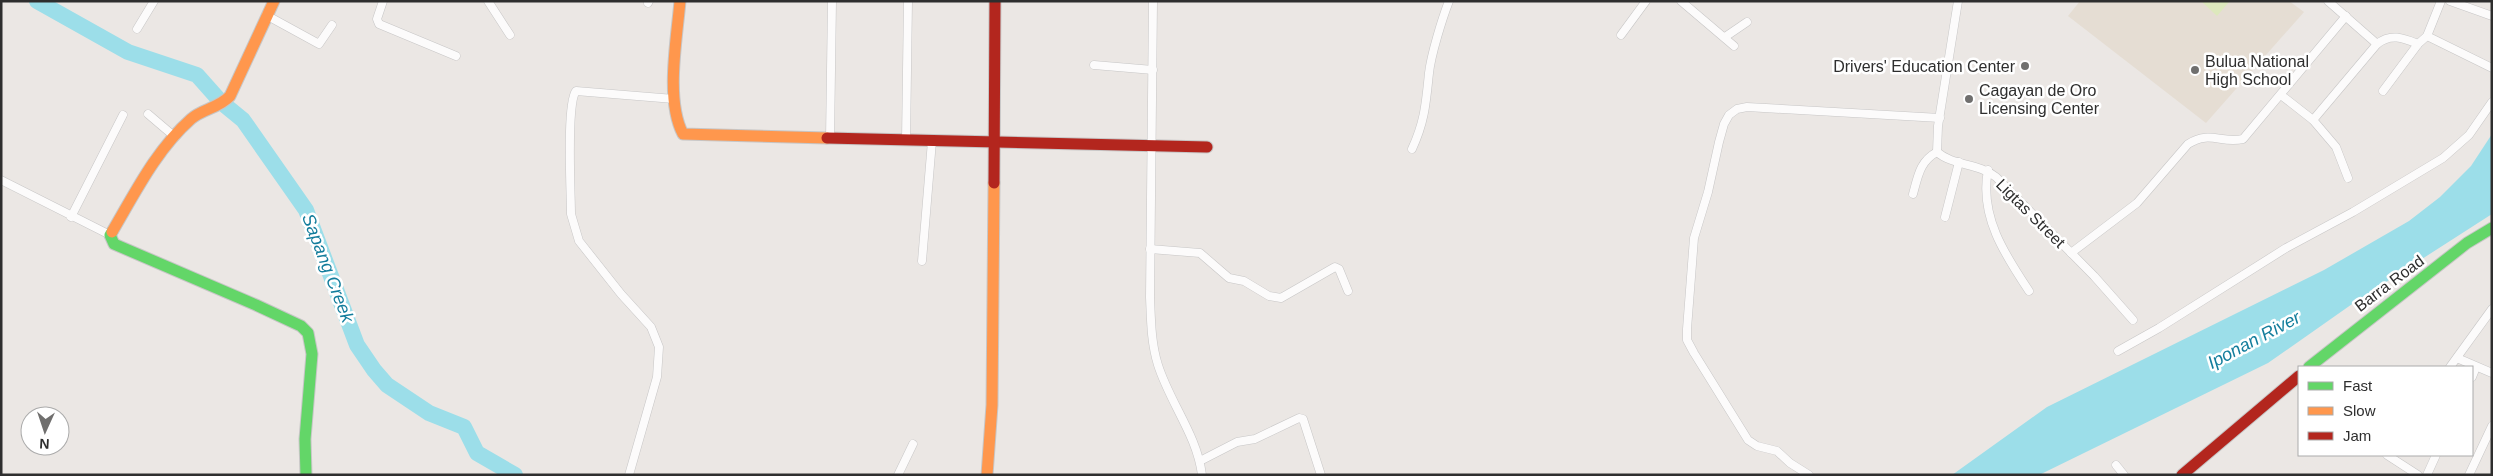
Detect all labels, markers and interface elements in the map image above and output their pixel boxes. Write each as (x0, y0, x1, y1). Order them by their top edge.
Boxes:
place label: Bulua National High School (2205, 53, 2309, 88)
place label: Drivers' Education Center (1833, 58, 2016, 75)
marker: Drivers' Education Center (2019, 60, 2031, 72)
marker: Bulua National High School (2189, 64, 2201, 76)
place label: Cagayan de Oro Licensing Center (1979, 82, 2100, 117)
marker: Cagayan de Oro Licensing Center (1963, 93, 1975, 105)
street label: Ligtas Street (1993, 176, 2069, 252)
water label: Sapang Creek (298, 211, 358, 326)
street label: Barra Road (2352, 252, 2427, 315)
water label: Iponan River (2204, 307, 2305, 373)
legend (2298, 366, 2473, 456)
text: Fast (2343, 377, 2373, 394)
text: Slow (2343, 402, 2376, 419)
north arrow (20, 406, 70, 456)
text: Jam (2343, 427, 2371, 444)
text: N (39, 436, 50, 452)

